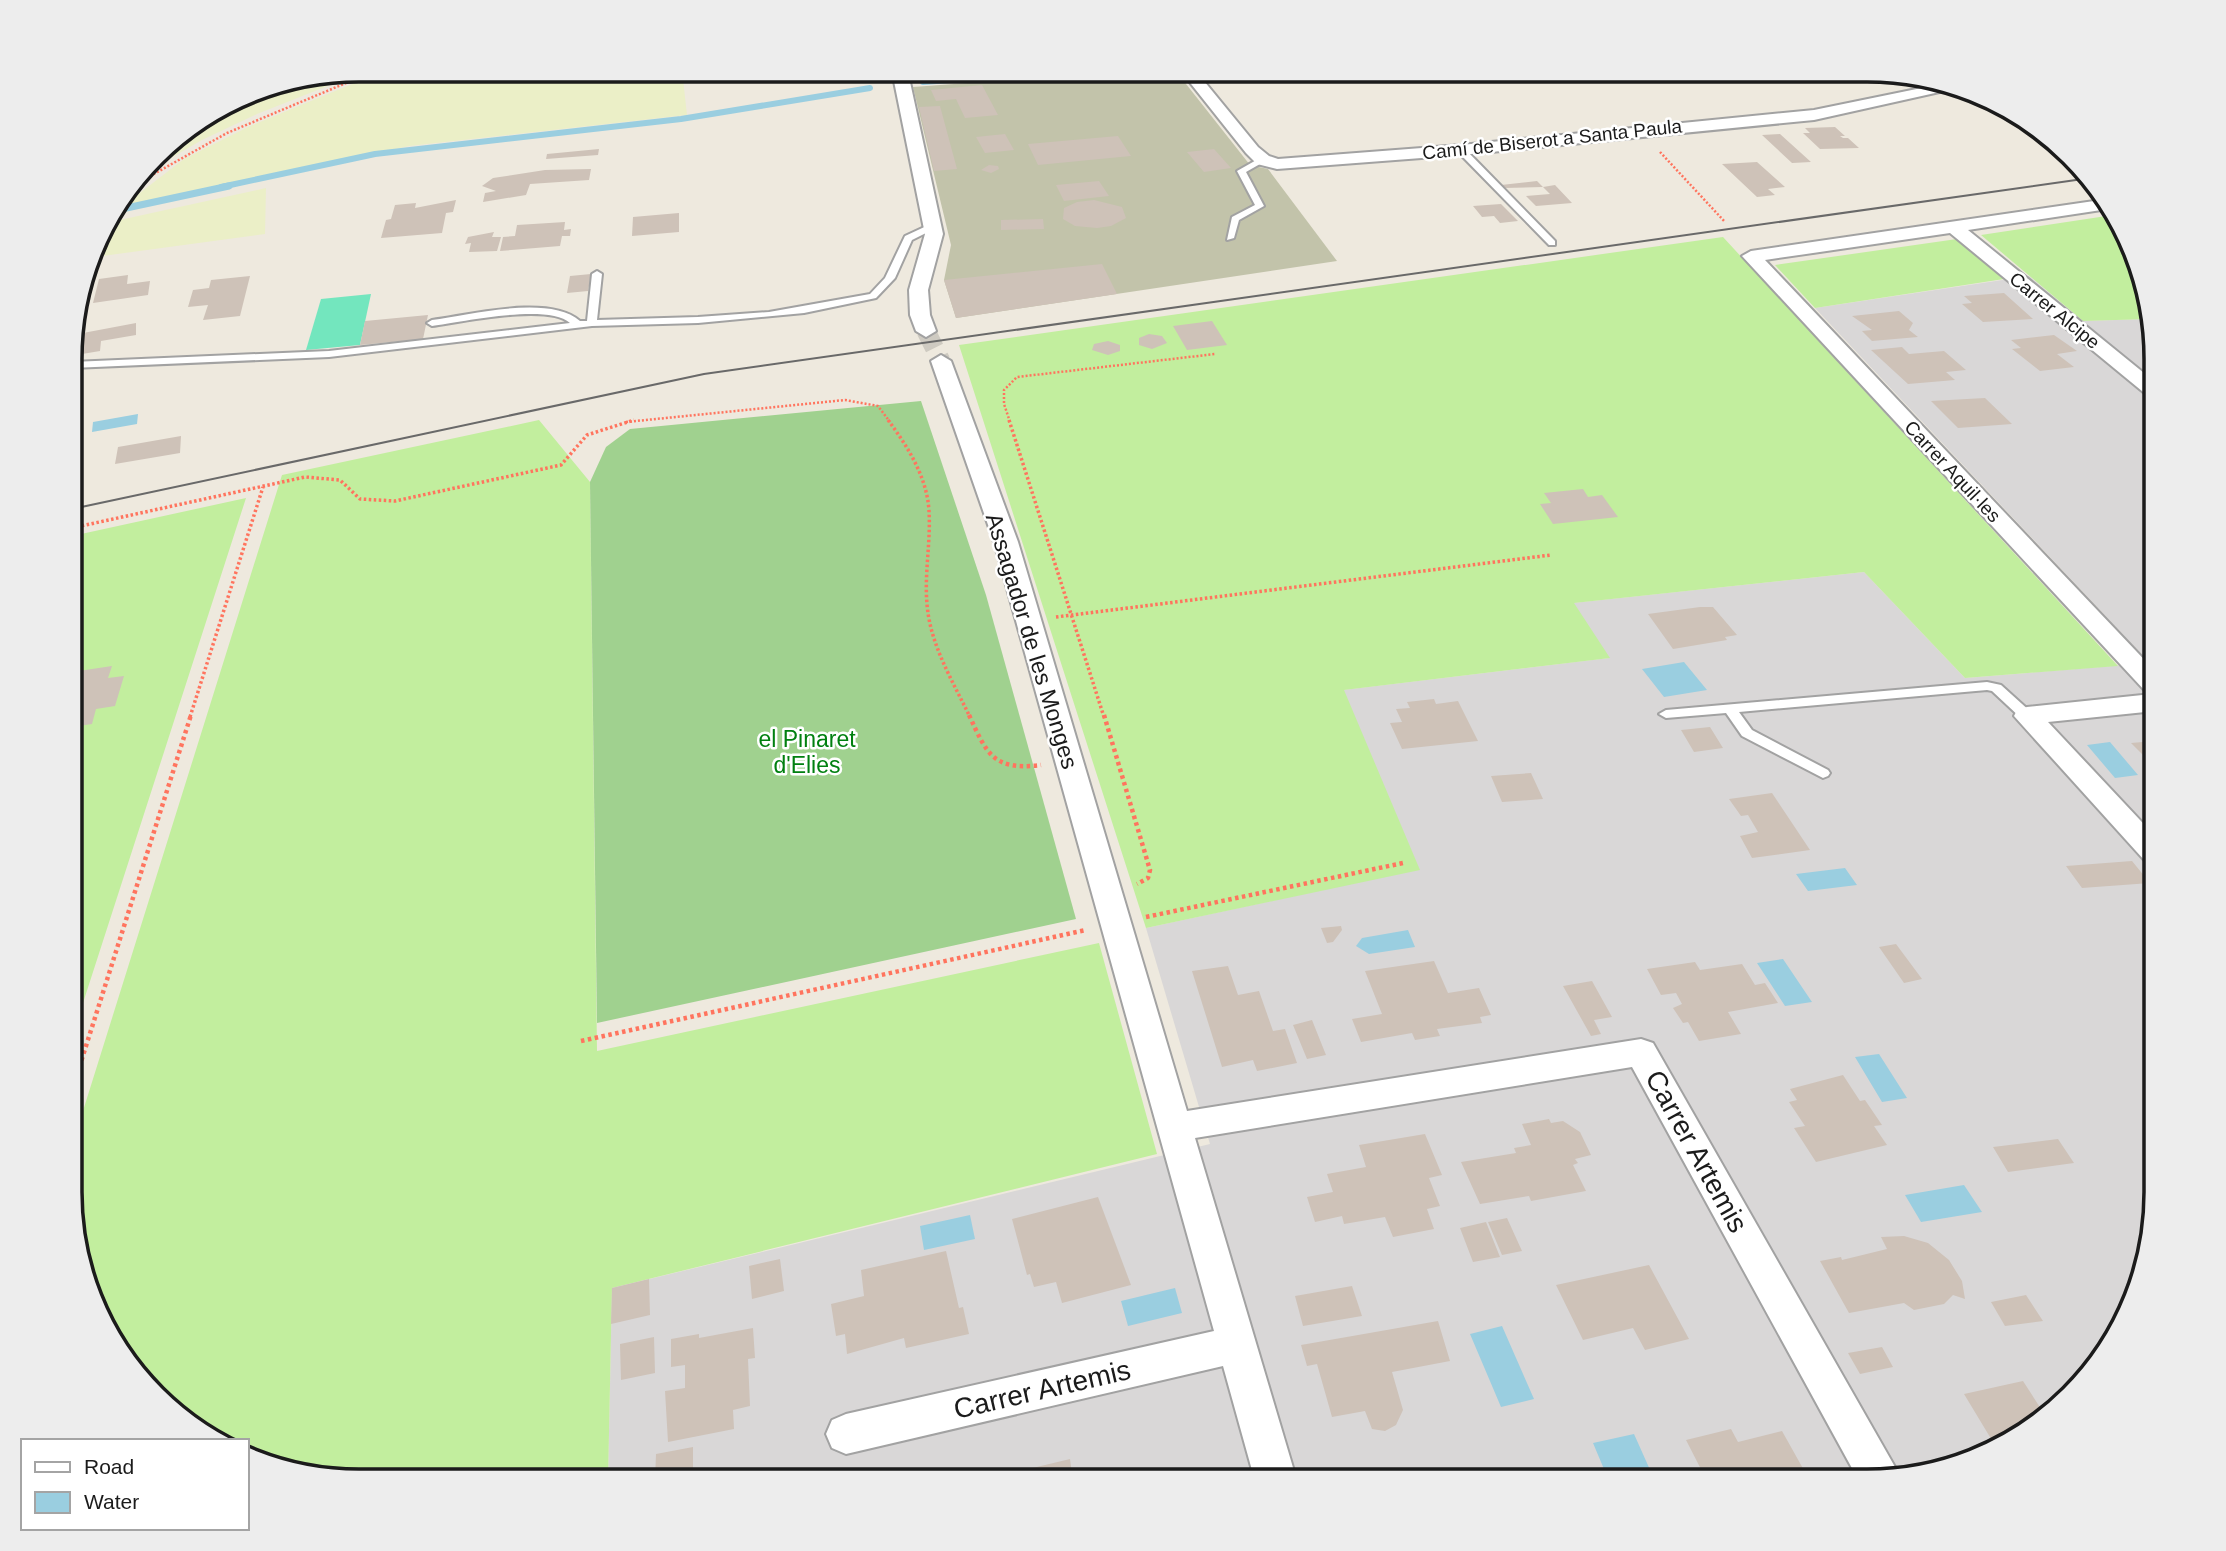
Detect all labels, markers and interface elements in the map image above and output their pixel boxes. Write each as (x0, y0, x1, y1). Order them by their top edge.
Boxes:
street label: Camí de Biserot a Santa Paula (1421, 115, 1683, 164)
street label: Carrer Alcipe (2005, 268, 2104, 353)
street label: Carrer Aquil·les (1900, 416, 2005, 526)
street label: Assagador de les Monges (981, 510, 1083, 772)
park label: el Pinaret d'Elies (758, 726, 856, 778)
street label: Carrer Artemis (1639, 1065, 1754, 1238)
street label: Carrer Artemis (951, 1354, 1134, 1425)
legend (21, 1439, 248, 1530)
text: Road (84, 1455, 134, 1478)
text: Water (84, 1490, 139, 1513)

